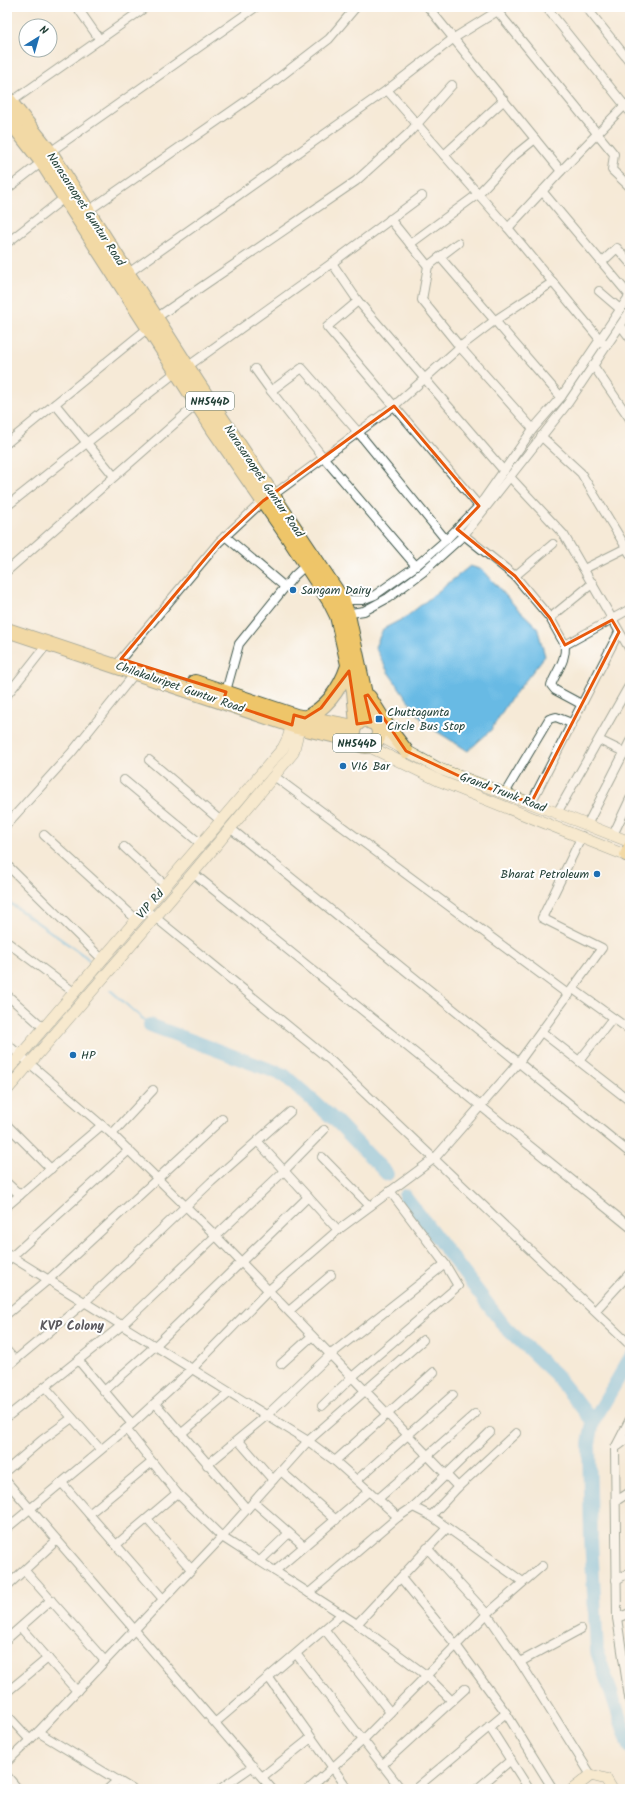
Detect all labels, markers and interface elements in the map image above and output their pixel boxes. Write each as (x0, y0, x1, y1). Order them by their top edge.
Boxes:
north arrow (18, 18, 58, 58)
text: N (35, 22, 52, 40)
street label: Narasaraopet Guntur Road (42, 149, 130, 271)
road number: NH544D (186, 392, 234, 410)
street label: Narasaraopet Guntur Road (219, 421, 309, 542)
place label: Sangam Dairy (301, 581, 371, 600)
marker: Sangam Dairy (288, 585, 298, 595)
street label: Chilakaluripet Guntur Road (113, 656, 248, 719)
place label: Chuttagunta Circle Bus Stop (387, 703, 465, 736)
marker: Chuttagunta Circle Bus Stop (374, 714, 384, 724)
road number: NH544D (333, 734, 381, 752)
place label: V16 Bar (351, 757, 391, 776)
marker: V16 Bar (338, 761, 348, 771)
street label: Grand Trunk Road (457, 767, 550, 818)
place label: Bharat Petroleum (501, 865, 589, 884)
marker: Bharat Petroleum (592, 869, 602, 879)
street label: VIP Rd (132, 884, 170, 924)
place label: HP (81, 1046, 96, 1065)
marker: HP (68, 1050, 78, 1060)
district label: KVP Colony (40, 1316, 104, 1337)

